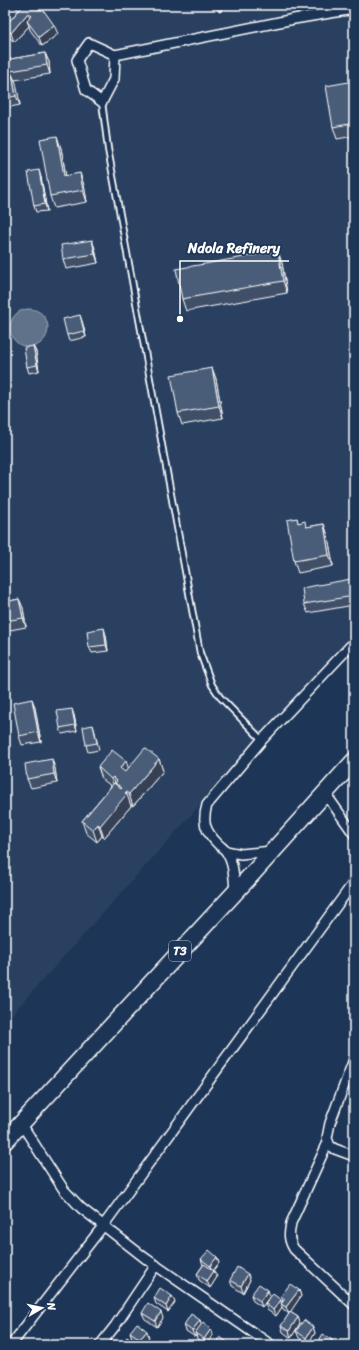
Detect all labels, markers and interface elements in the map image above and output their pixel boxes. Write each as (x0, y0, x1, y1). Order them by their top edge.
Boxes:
callout: Ndola Refinery (180, 235, 289, 261)
text: Ndola Refinery (187, 236, 281, 261)
road number: T3 (169, 941, 191, 961)
north arrow (22, 1288, 62, 1328)
text: N (41, 1300, 61, 1312)

